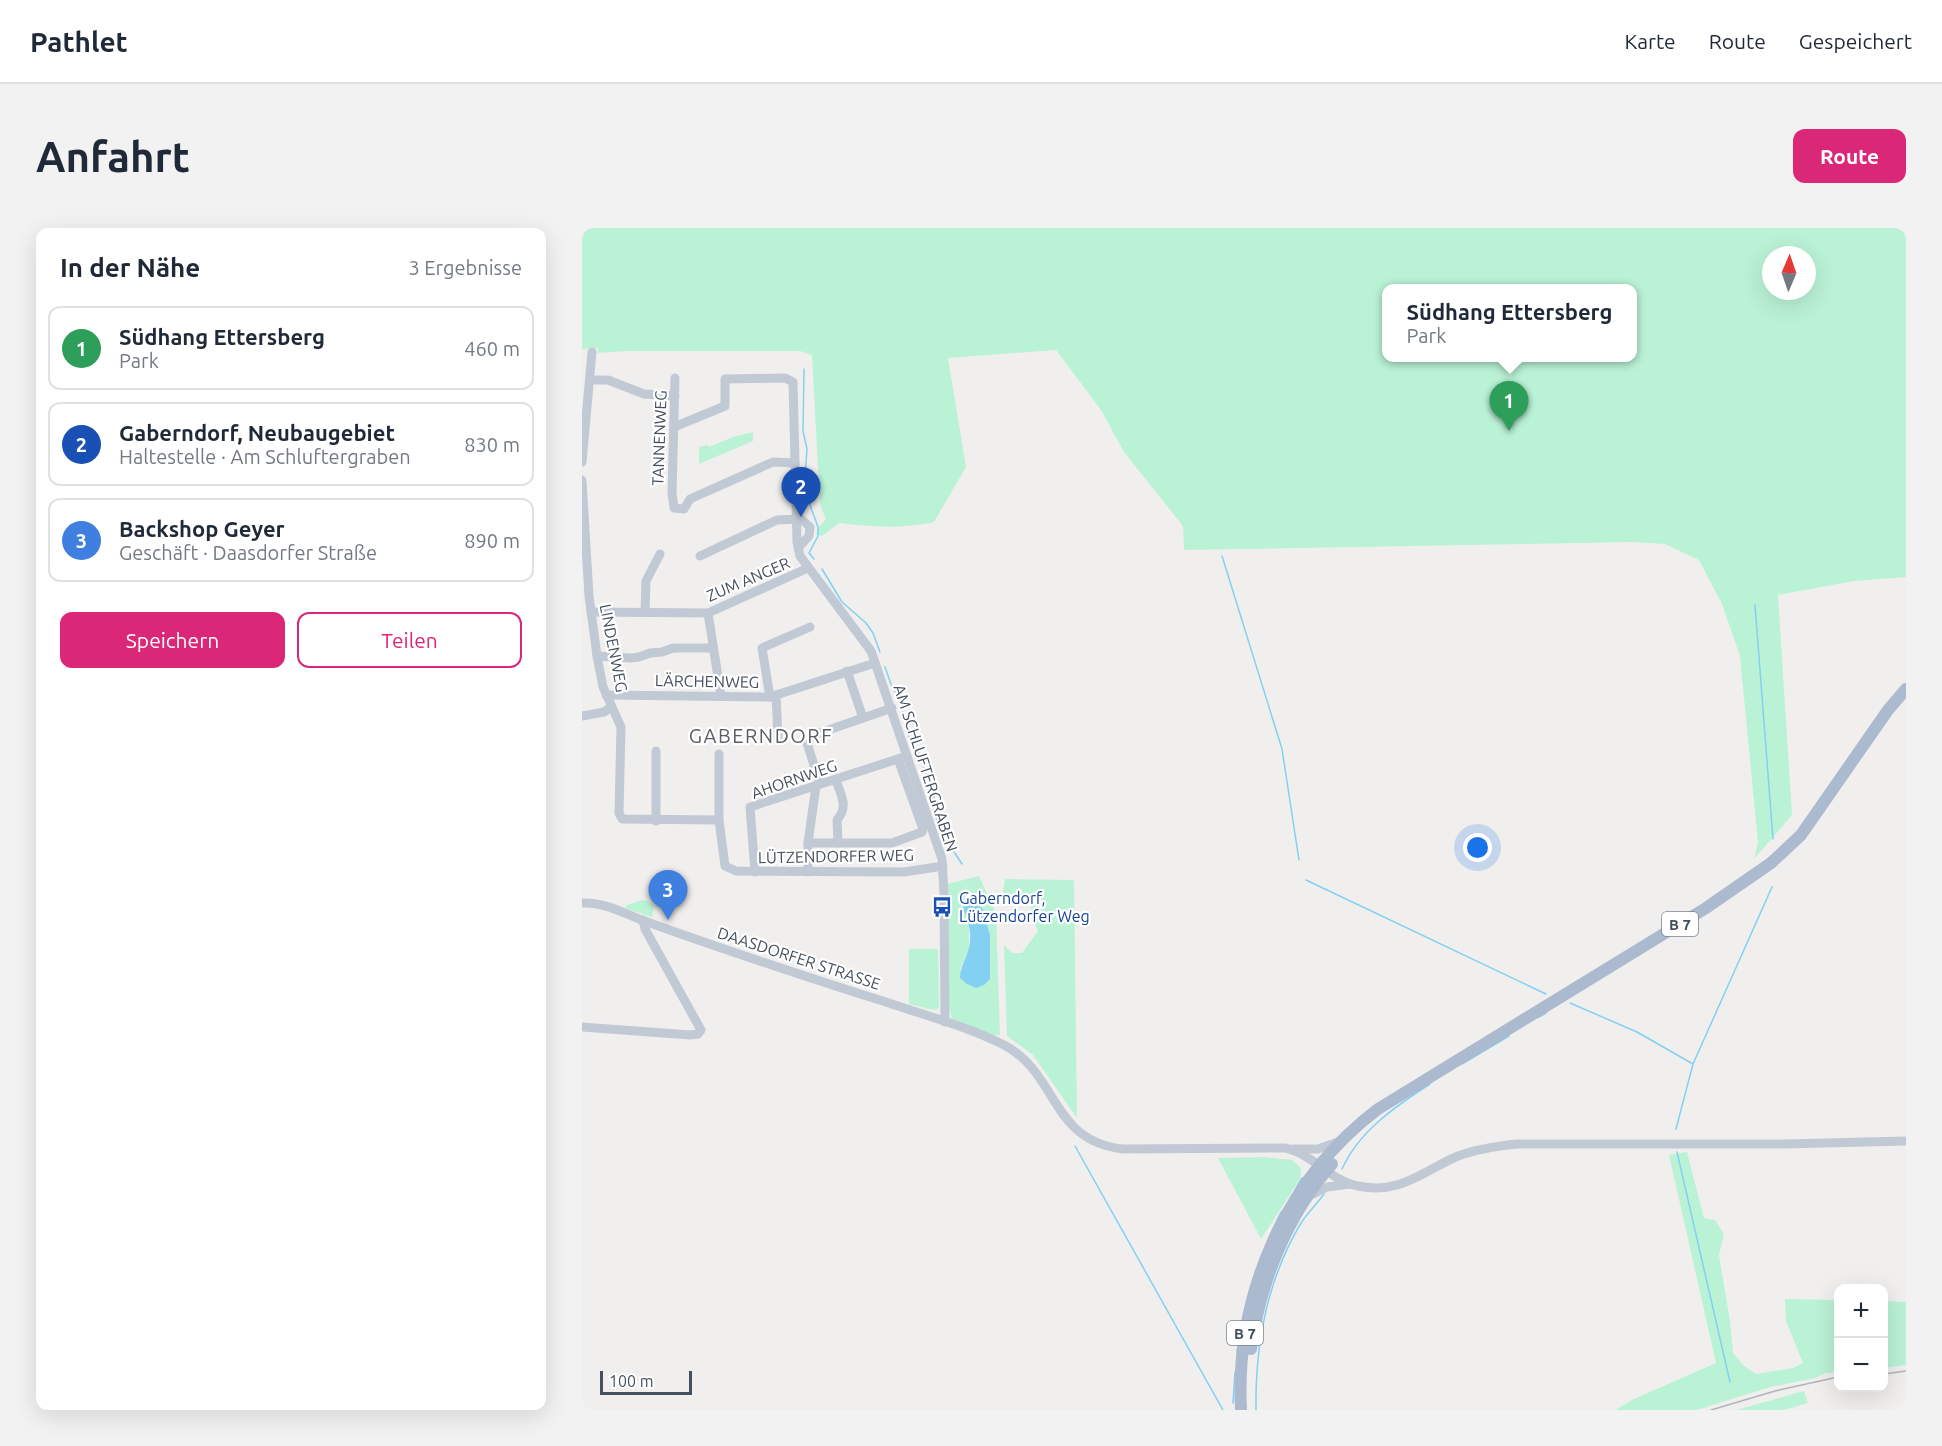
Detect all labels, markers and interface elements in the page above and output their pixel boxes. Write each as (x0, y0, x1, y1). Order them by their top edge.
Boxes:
text: Pathlet (30, 26, 128, 57)
text: Karte (1624, 29, 1676, 53)
text: Route (1709, 29, 1766, 53)
text: Gespeichert (1799, 29, 1912, 53)
button: Route (1793, 129, 1906, 183)
text: Anfahrt (36, 133, 190, 180)
north arrow (1762, 246, 1816, 300)
text: In der Nähe (60, 253, 200, 282)
text: 3 Ergebnisse (408, 256, 522, 279)
popup (1382, 284, 1637, 362)
text: Südhang Ettersberg (1407, 299, 1612, 324)
text: Südhang Ettersberg (119, 324, 325, 349)
text: Park (1407, 324, 1446, 347)
text: 1 (76, 337, 87, 360)
text: 460 m (464, 337, 520, 360)
text: Park (119, 349, 159, 372)
pin: 1 (1490, 382, 1528, 431)
street label: TANNENWEG (648, 390, 670, 486)
text: Gaberndorf, Neubaugebiet (119, 420, 395, 445)
text: 2 (76, 433, 87, 456)
text: 830 m (464, 433, 520, 456)
text: Haltestelle · Am Schluftergraben (119, 445, 411, 468)
pin: 2 (782, 468, 820, 517)
text: Backshop Geyer (119, 516, 285, 541)
text: 3 (76, 529, 87, 552)
text: 890 m (464, 529, 520, 552)
text: Geschäft · Daasdorfer Straße (119, 541, 377, 564)
street label: ZUM ANGER (704, 553, 792, 605)
street label: LINDENWEG (597, 602, 631, 694)
button: Speichern (60, 612, 285, 668)
button: Teilen (297, 612, 522, 668)
street label: LÄRCHENWEG (655, 671, 759, 691)
street label: AM SCHLUFTERGRABEN (890, 682, 962, 854)
district label: GABERNDORF (689, 724, 833, 747)
street label: AHORNWEG (749, 756, 839, 802)
your location (1463, 833, 1492, 862)
street label: LÜTZENDORFER WEG (758, 846, 914, 866)
pin: 3 (648, 870, 688, 920)
place label: Gaberndorf, Lützendorfer Weg (959, 889, 1090, 925)
bus stop icon: Gaberndorf, Lützendorfer Weg (930, 895, 954, 919)
road number: B 7 (1662, 912, 1698, 936)
street label: DAASDORFER STRASSE (715, 923, 883, 993)
map controls (1834, 1284, 1888, 1392)
button: + (1834, 1284, 1888, 1338)
road number: B 7 (1227, 1321, 1263, 1345)
button: − (1834, 1338, 1888, 1392)
scale bar (600, 1368, 692, 1396)
text: 100 m (609, 1372, 654, 1390)

